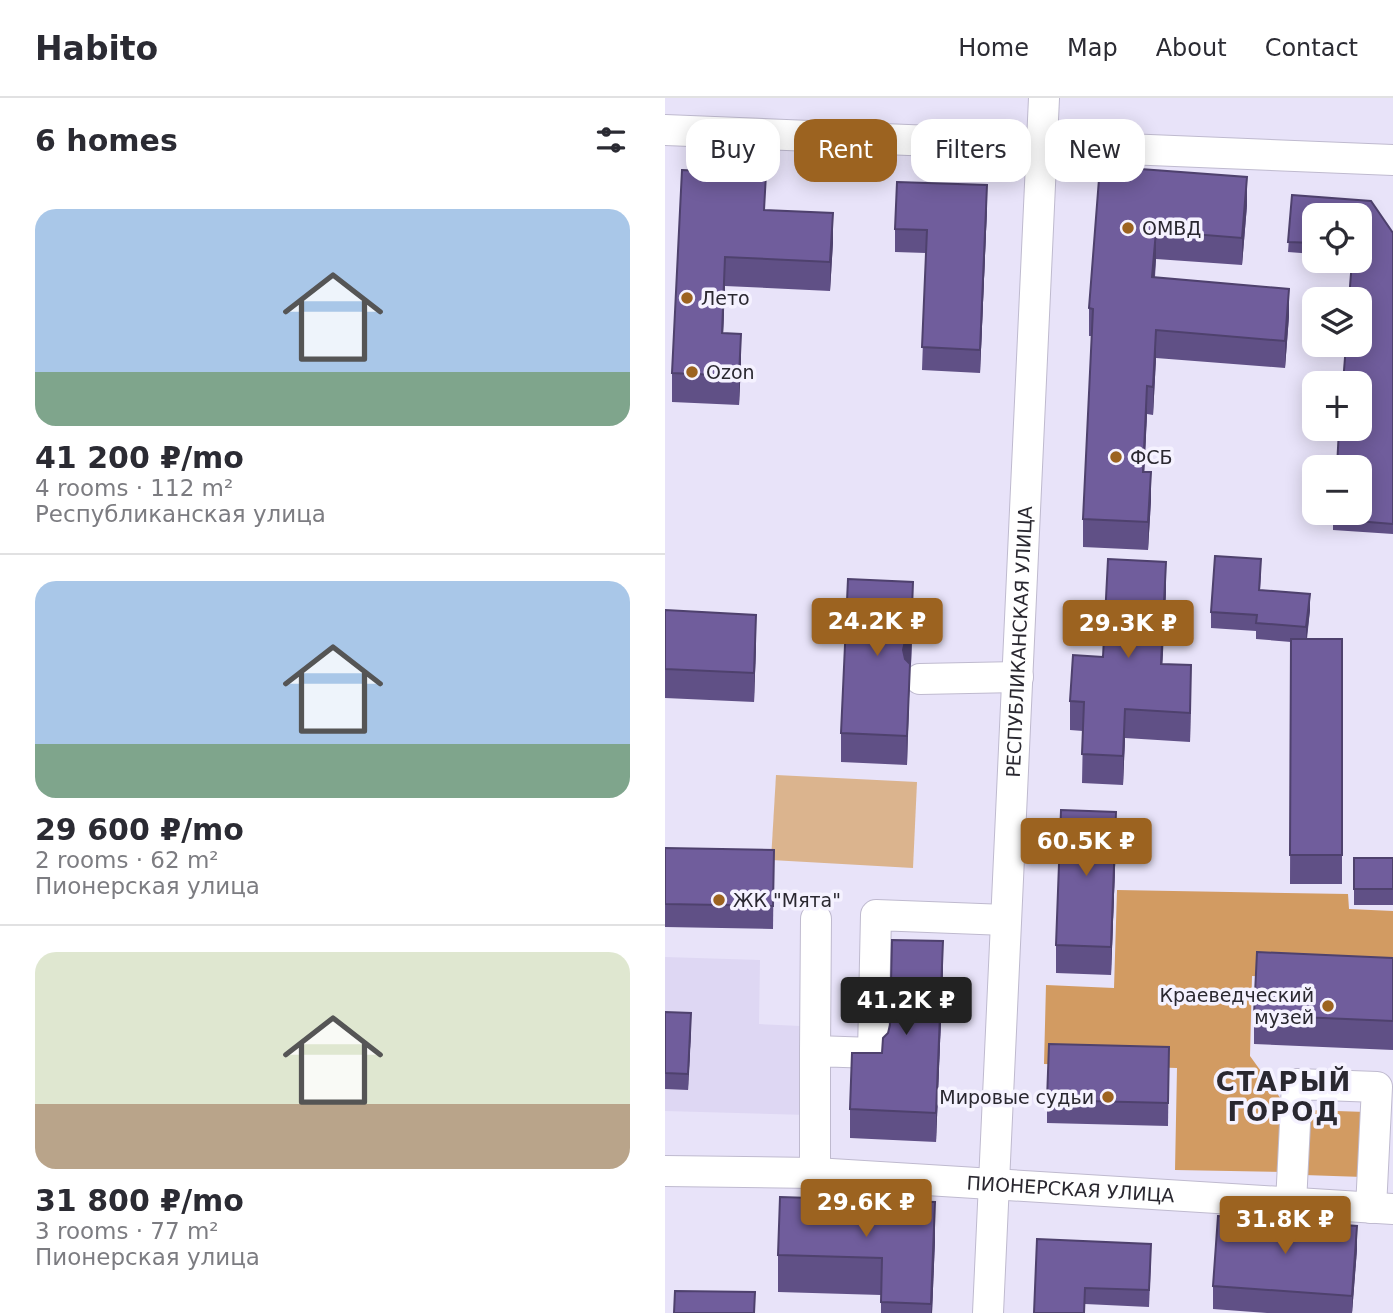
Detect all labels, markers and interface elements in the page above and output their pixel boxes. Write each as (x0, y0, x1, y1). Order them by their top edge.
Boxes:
text: Habito (35, 29, 158, 68)
text: Home (958, 34, 1029, 62)
text: Map (1067, 34, 1118, 62)
text: About (1156, 34, 1227, 62)
text: Contact (1265, 34, 1358, 62)
chip: Buy (686, 119, 780, 182)
chip: Rent (794, 119, 897, 182)
chip: Filters (911, 119, 1031, 182)
chip: New (1045, 119, 1145, 182)
icon: filters (592, 121, 630, 159)
text: 6 homes (35, 123, 178, 158)
map controls (1302, 203, 1372, 525)
button: locate (1302, 203, 1372, 273)
place label: ОМВД (1142, 217, 1201, 239)
marker: ОМВД (1120, 220, 1136, 236)
icon: home (270, 254, 396, 380)
place label: Лето (701, 287, 750, 309)
button: layers (1302, 287, 1372, 357)
marker: Лето (679, 290, 695, 306)
place label: Ozon (706, 361, 755, 383)
marker: Ozon (684, 364, 700, 380)
button: + (1302, 371, 1372, 441)
text: 41 200 ₽/mo (35, 440, 244, 475)
place label: ФСБ (1130, 446, 1173, 468)
marker: ФСБ (1108, 449, 1124, 465)
button: − (1302, 455, 1372, 525)
text: 4 rooms · 112 m² (35, 475, 233, 501)
text: Республиканская улица (35, 501, 326, 527)
street label: РЕСПУБЛИКАНСКАЯ УЛИЦА (1002, 505, 1036, 778)
pin: 24.2K ₽ (812, 598, 942, 658)
pin: 29.3K ₽ (1063, 601, 1193, 660)
text: 24.2K ₽ (828, 608, 926, 634)
text: 29.3K ₽ (1079, 610, 1177, 636)
icon: home (270, 626, 396, 752)
text: 29 600 ₽/mo (35, 812, 244, 847)
pin: 60.5K ₽ (1021, 818, 1151, 878)
text: 60.5K ₽ (1037, 828, 1135, 854)
text: 2 rooms · 62 m² (35, 847, 219, 873)
text: Пионерская улица (35, 873, 260, 899)
place label: ЖК "Мята" (733, 889, 841, 911)
marker: ЖК "Мята" (711, 892, 727, 908)
pin: 41.2K ₽ (841, 978, 971, 1037)
place label: Краеведческий музей (1160, 984, 1314, 1028)
text: 41.2K ₽ (857, 987, 955, 1013)
icon: home (270, 997, 396, 1123)
marker: Краеведческий музей (1320, 998, 1336, 1014)
district label: СТАРЫЙ ГОРОД (1216, 1066, 1352, 1127)
place label: Мировые судьи (939, 1086, 1094, 1108)
marker: Мировые судьи (1100, 1089, 1116, 1105)
street label: ПИОНЕРСКАЯ УЛИЦА (966, 1171, 1175, 1206)
pin: 29.6K ₽ (801, 1180, 931, 1239)
text: 31 800 ₽/mo (35, 1183, 244, 1218)
text: 29.6K ₽ (817, 1189, 915, 1215)
pin: 31.8K ₽ (1220, 1196, 1350, 1256)
text: 31.8K ₽ (1236, 1206, 1334, 1232)
text: 3 rooms · 77 m² (35, 1218, 219, 1244)
text: Пионерская улица (35, 1244, 260, 1270)

